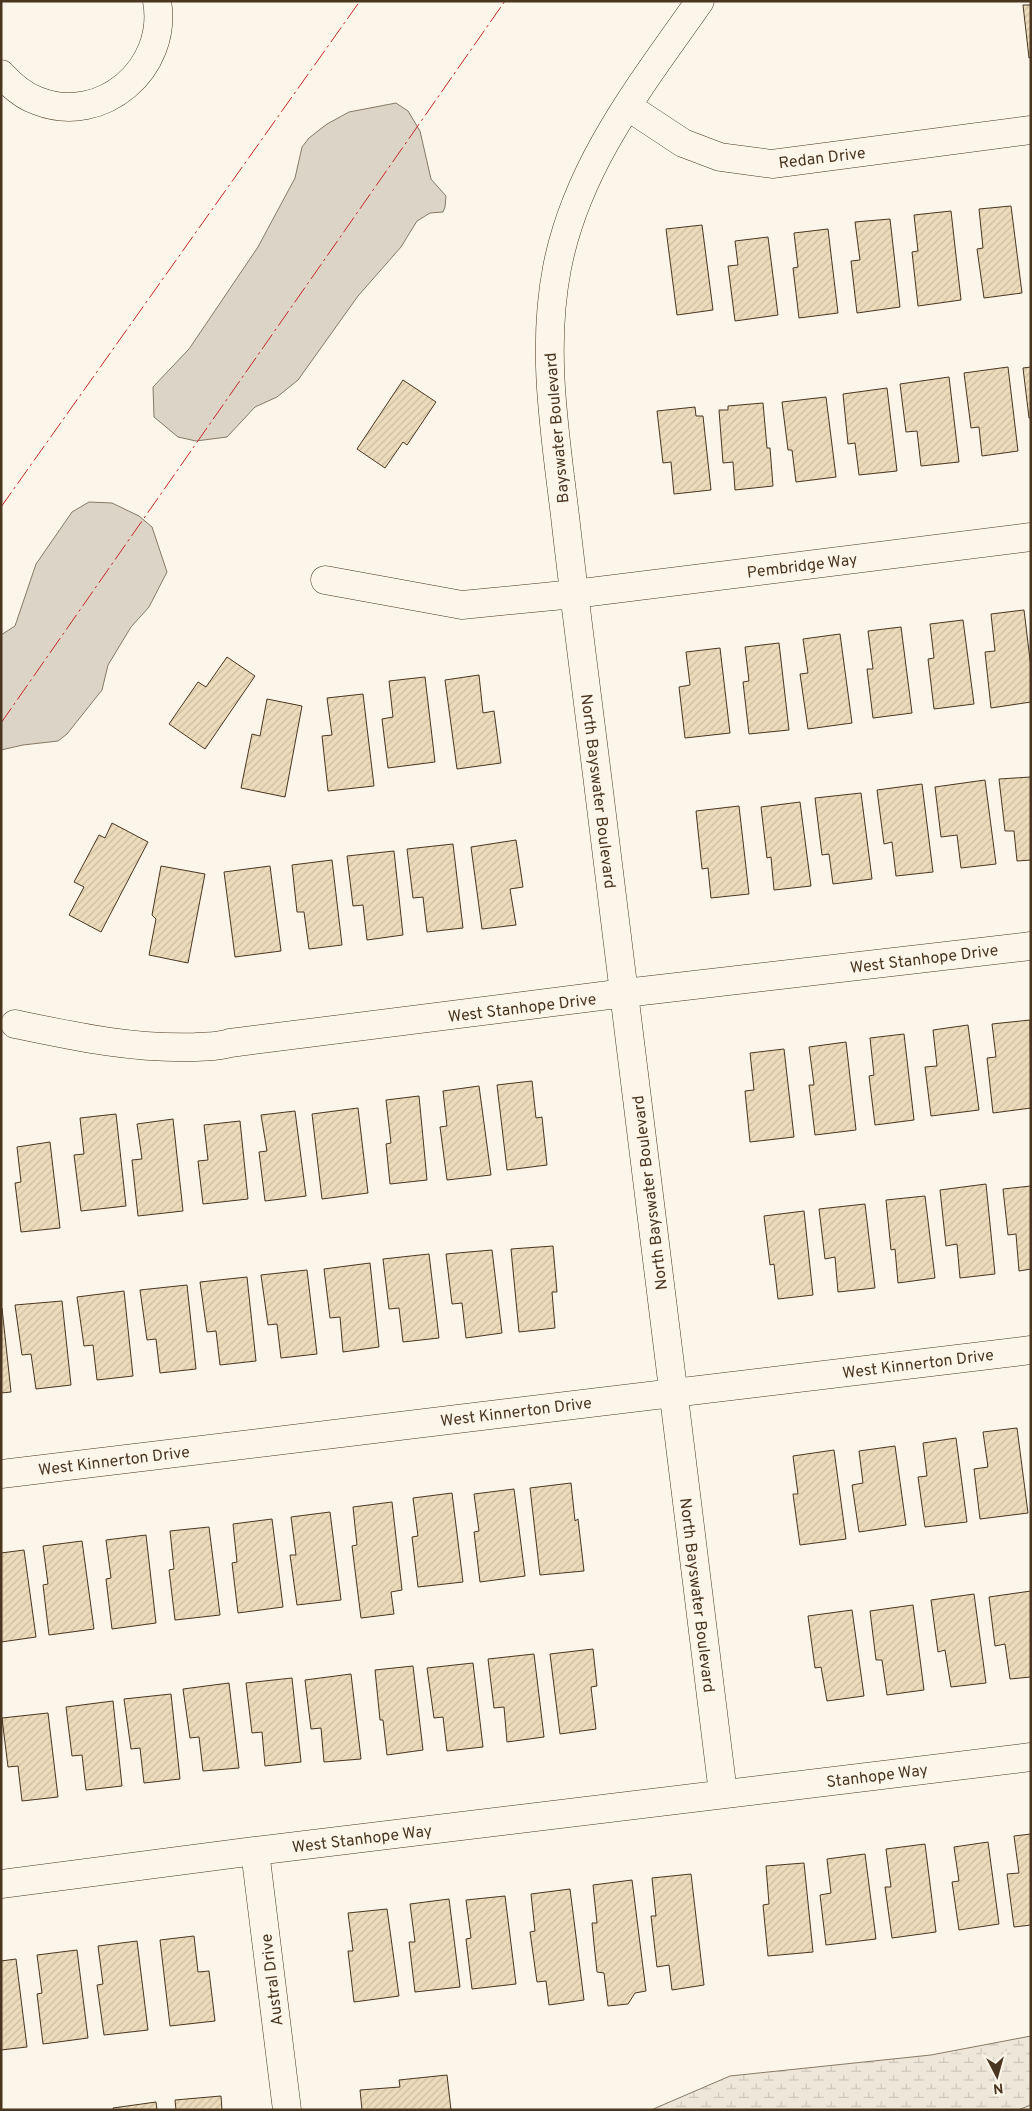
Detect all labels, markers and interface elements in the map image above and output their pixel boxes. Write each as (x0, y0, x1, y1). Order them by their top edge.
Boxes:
street label: Redan Drive (778, 144, 867, 174)
street label: Bayswater Boulevard (541, 352, 575, 504)
street label: Pembridge Way (746, 550, 859, 584)
street label: North Bayswater Boulevard (575, 693, 619, 890)
street label: West Stanhope Drive (849, 941, 1000, 979)
street label: West Stanhope Drive (447, 990, 598, 1028)
street label: North Bayswater Boulevard (629, 1094, 673, 1291)
street label: West Kinnerton Drive (841, 1346, 995, 1384)
street label: West Kinnerton Drive (439, 1394, 593, 1432)
street label: West Kinnerton Drive (37, 1443, 191, 1481)
street label: North Bayswater Boulevard (674, 1497, 718, 1694)
street label: Stanhope Way (825, 1761, 929, 1793)
street label: West Stanhope Way (291, 1821, 433, 1859)
street label: Austral Drive (257, 1933, 289, 2027)
north arrow (972, 2051, 1022, 2101)
text: N (992, 2078, 1004, 2096)

